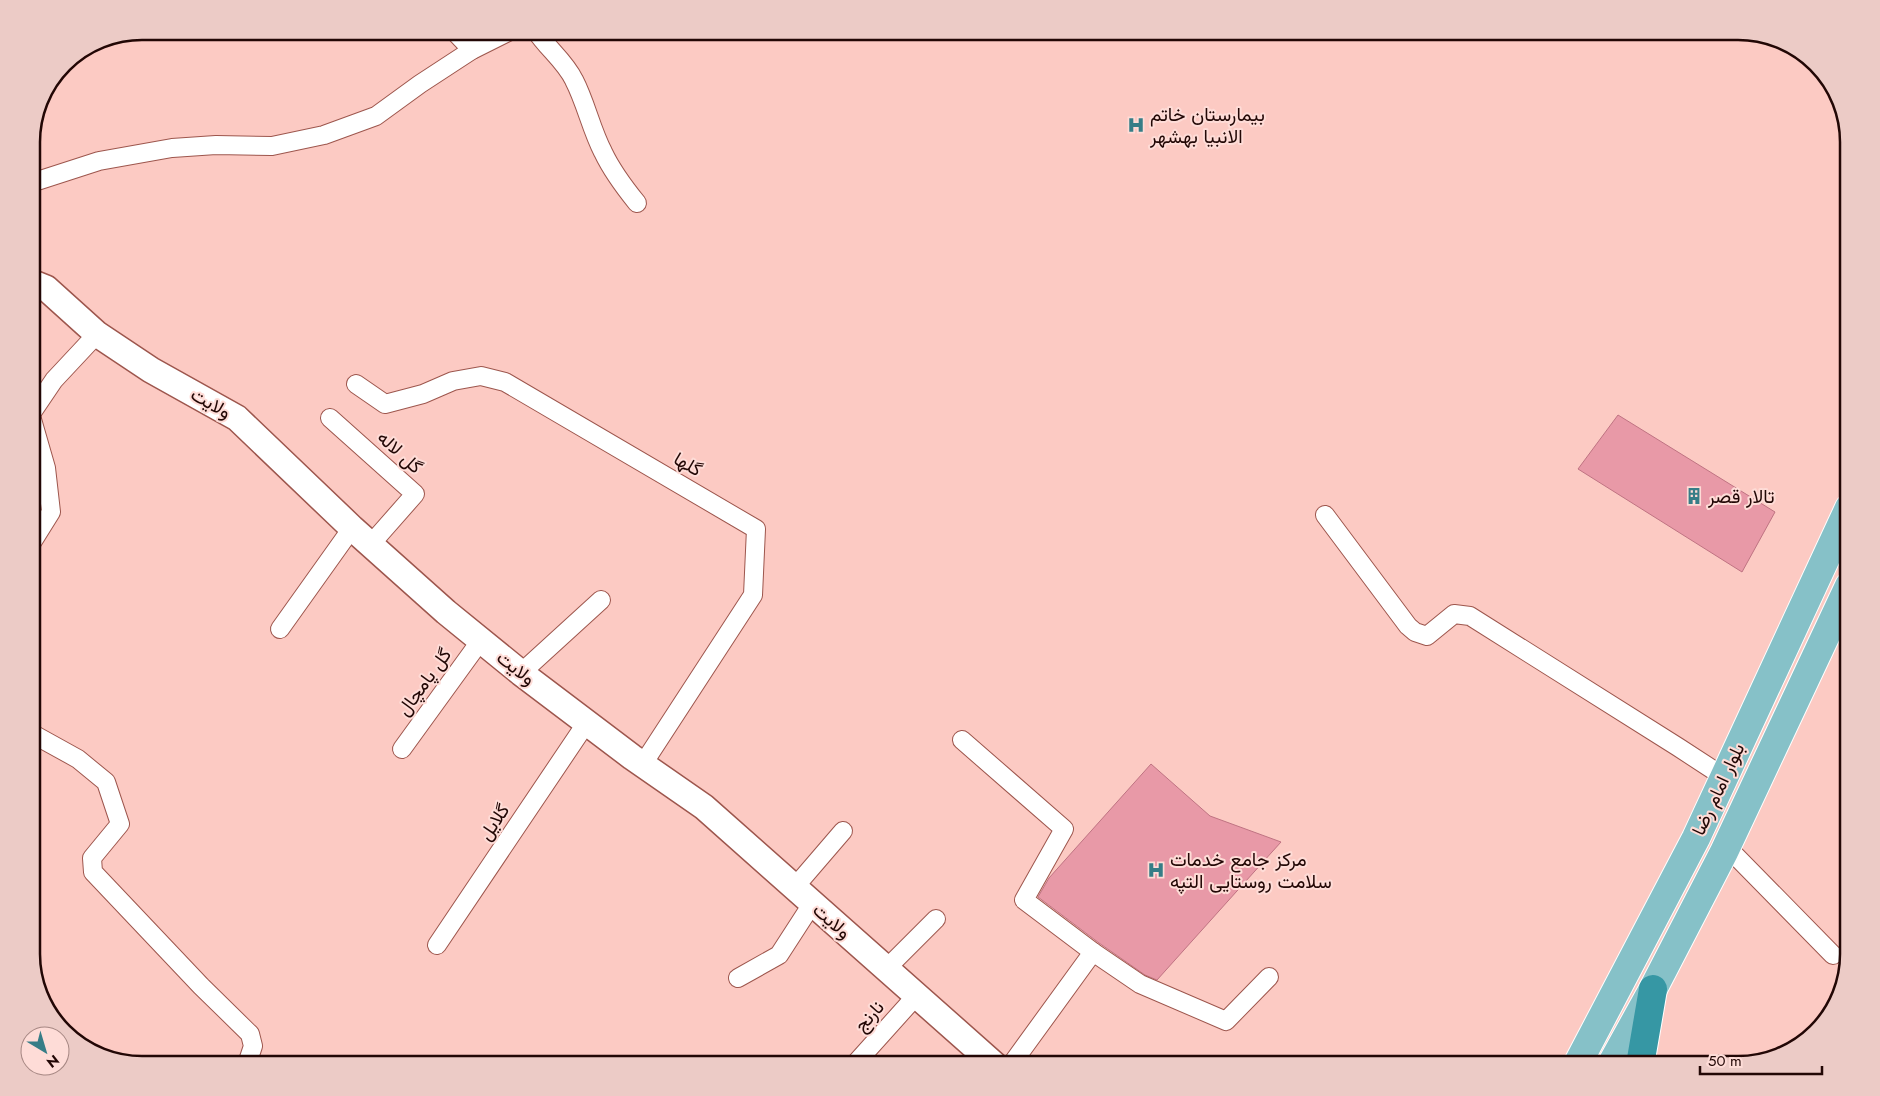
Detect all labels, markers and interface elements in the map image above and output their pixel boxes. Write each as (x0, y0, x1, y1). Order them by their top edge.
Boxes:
place label: بیمارستان خاتم الانبیا بهشهر (1149, 101, 1265, 150)
hospital icon: بیمارستان خاتم الانبیا بهشهر (1126, 115, 1146, 135)
street label: ولایت (186, 381, 236, 425)
street label: گل لاله (371, 424, 429, 480)
street label: گلها (669, 445, 707, 483)
place label: تالار قصر (1707, 483, 1775, 510)
building icon: تالار قصر (1684, 486, 1704, 506)
street label: گل پامچال (390, 643, 458, 721)
street label: ولایت (491, 644, 541, 692)
street label: بلوار امام رضا (1685, 738, 1751, 840)
street label: گلایل (472, 798, 516, 846)
place label: مرکز جامع خدمات سلامت روستایی التپه (1170, 846, 1332, 895)
hospital icon: مرکز جامع خدمات سلامت روستایی التپه (1146, 860, 1166, 880)
street label: ولایت (807, 897, 857, 945)
street label: نارنج (848, 994, 890, 1038)
north arrow (20, 1026, 70, 1076)
scale bar (1700, 1044, 1822, 1076)
text: N (42, 1050, 64, 1073)
text: 50 m (1708, 1050, 1742, 1072)

